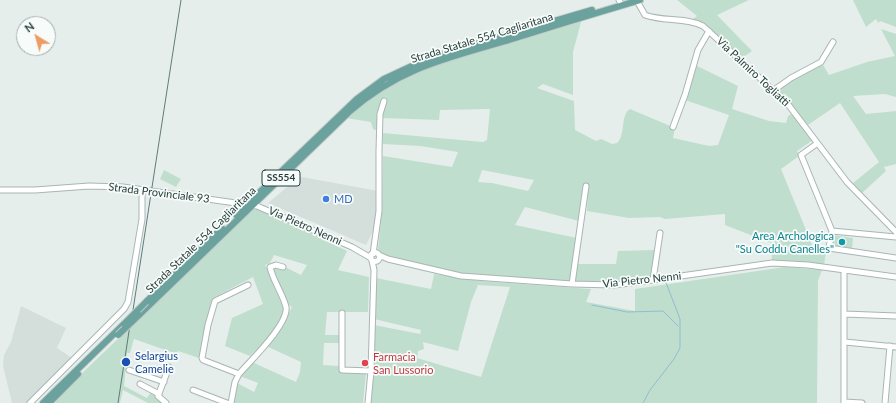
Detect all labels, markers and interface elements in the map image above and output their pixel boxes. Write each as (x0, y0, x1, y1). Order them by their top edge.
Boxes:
street label: Strada Statale 554 Cagliaritana (409, 10, 555, 66)
north arrow (16, 16, 56, 56)
text: N (22, 19, 36, 35)
street label: Via Palmiro Togliatti (714, 35, 792, 109)
road number: SS554 (262, 170, 300, 186)
street label: Strada Provinciale 93 (108, 180, 210, 206)
street label: Strada Statale 554 Cagliaritana (143, 184, 259, 296)
place label: MD (334, 192, 353, 206)
marker: MD (321, 194, 331, 204)
street label: Via Pietro Nenni (266, 204, 344, 248)
place label: Area Archologica "Su Coddu Canelles" (736, 229, 834, 255)
marker: Area Archologica "Su Coddu Canelles" (837, 237, 847, 247)
street label: Via Pietro Nenni (602, 269, 682, 291)
place label: Selargius Camelie (135, 349, 178, 375)
place label: Farmacia San Lussorio (373, 350, 433, 376)
marker: Selargius Camelie (120, 356, 132, 368)
marker: Farmacia San Lussorio (360, 358, 370, 368)

